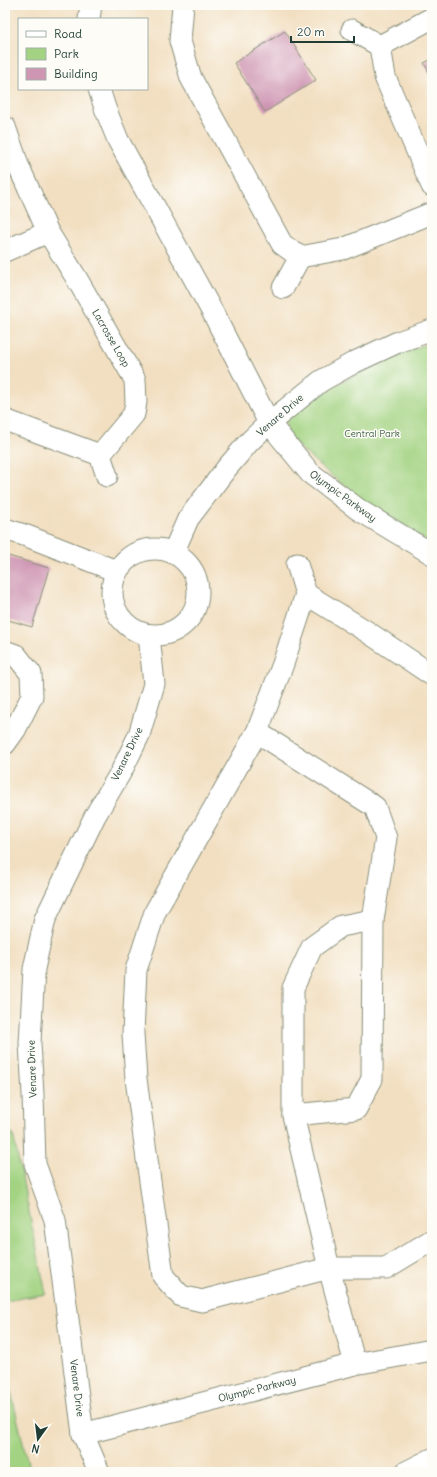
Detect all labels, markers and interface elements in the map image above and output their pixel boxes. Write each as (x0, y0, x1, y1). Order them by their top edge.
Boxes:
legend (18, 18, 148, 90)
scale bar (291, 18, 354, 44)
text: 20 m (297, 24, 325, 39)
text: Road (54, 26, 82, 41)
text: Park (54, 46, 79, 61)
text: Building (54, 66, 98, 81)
street label: Lacrosse Loop (89, 307, 133, 370)
street label: Venare Drive (254, 391, 306, 439)
park label: Central Park (344, 427, 400, 440)
street label: Olympic Parkway (307, 467, 379, 525)
street label: Venare Drive (108, 725, 146, 783)
street label: Venare Drive (24, 1040, 40, 1098)
street label: Venare Drive (67, 1358, 87, 1418)
street label: Olympic Parkway (217, 1373, 297, 1405)
north arrow (18, 1419, 58, 1459)
text: N (30, 1441, 41, 1456)

